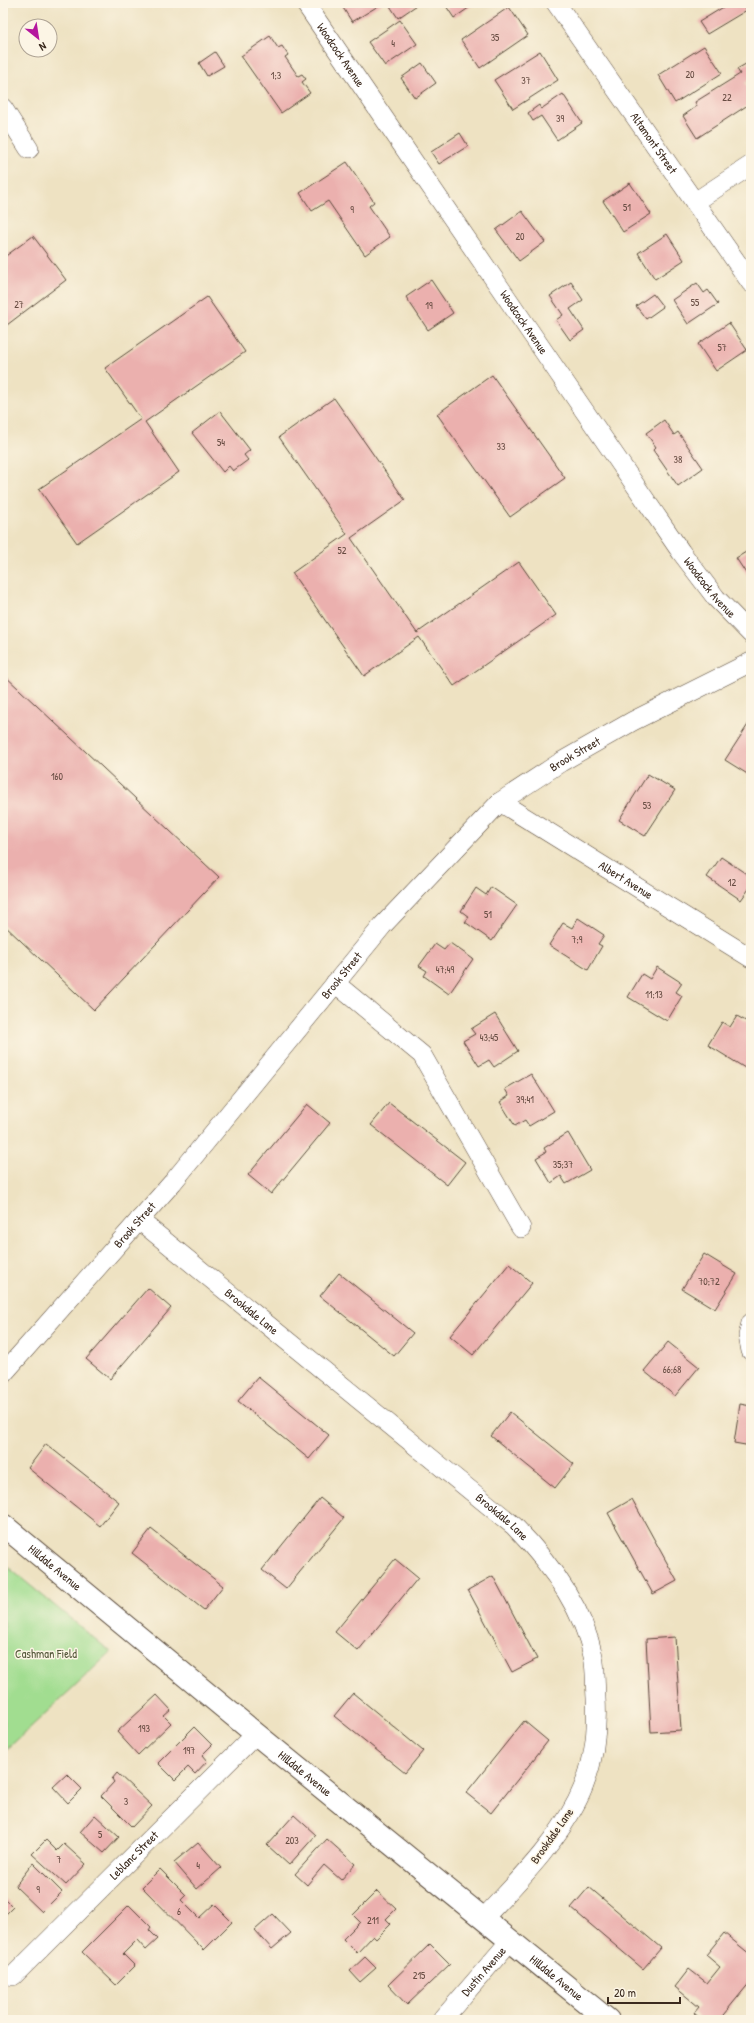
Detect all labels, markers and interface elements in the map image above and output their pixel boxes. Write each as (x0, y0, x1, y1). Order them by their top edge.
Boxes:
north arrow (18, 18, 58, 58)
street label: Woodcock Avenue (313, 19, 369, 90)
house number: 35 (491, 31, 500, 44)
house number: 4 (391, 37, 395, 50)
text: N (37, 39, 49, 54)
house number: 20 (685, 68, 695, 81)
house number: 1;3 (271, 69, 282, 82)
house number: 37 (521, 74, 531, 87)
house number: 22 (722, 91, 732, 104)
street label: Altamont Street (627, 109, 682, 178)
house number: 39 (556, 112, 564, 125)
house number: 51 (623, 201, 631, 214)
house number: 9 (350, 203, 354, 216)
house number: 20 (515, 230, 525, 243)
street label: Woodcock Avenue (496, 287, 552, 358)
house number: 55 (691, 296, 700, 309)
house number: 27 (14, 298, 24, 311)
house number: 19 (425, 299, 433, 312)
house number: 57 (717, 341, 727, 354)
house number: 54 (217, 436, 225, 449)
house number: 33 (497, 440, 506, 453)
house number: 38 (674, 453, 682, 466)
house number: 52 (338, 544, 347, 557)
street label: Woodcock Avenue (680, 553, 740, 622)
street label: Brook Street (546, 732, 604, 775)
house number: 160 (51, 770, 64, 783)
house number: 53 (643, 799, 652, 812)
street label: Albert Avenue (596, 856, 656, 903)
house number: 12 (728, 876, 736, 889)
house number: 51 (484, 908, 492, 921)
house number: 7;9 (572, 933, 583, 946)
street label: Brook Street (317, 947, 366, 1002)
house number: 47;49 (436, 963, 455, 976)
house number: 11;13 (645, 988, 663, 1001)
house number: 43;45 (480, 1031, 499, 1044)
house number: 39;41 (516, 1093, 534, 1106)
house number: 35;37 (553, 1158, 573, 1171)
street label: Brook Street (110, 1197, 160, 1251)
house number: 70;72 (698, 1275, 720, 1288)
street label: Brookdale Lane (221, 1284, 282, 1339)
house number: 66;68 (663, 1363, 681, 1376)
street label: Brookdale Lane (472, 1489, 533, 1544)
street label: Hilldale Avenue (25, 1540, 85, 1594)
park label: Cashman Field (15, 1645, 77, 1662)
house number: 193 (138, 1722, 150, 1735)
house number: 197 (183, 1744, 195, 1757)
street label: Hilldale Avenue (275, 1746, 336, 1800)
house number: 3 (124, 1795, 129, 1808)
street label: Brookdale Lane (526, 1804, 577, 1867)
street label: Leblanc Street (106, 1826, 163, 1883)
house number: 5 (98, 1828, 103, 1841)
house number: 203 (285, 1834, 299, 1847)
house number: 7 (57, 1853, 62, 1866)
house number: 4 (196, 1859, 200, 1872)
house number: 9 (36, 1883, 40, 1896)
house number: 6 (177, 1905, 181, 1918)
house number: 211 (367, 1914, 379, 1927)
street label: Dustin Avenue (457, 1942, 510, 2000)
street label: Hilldale Avenue (526, 1951, 587, 2005)
house number: 215 (413, 1969, 426, 1982)
scale bar (608, 1979, 680, 2005)
text: 20 m (614, 1984, 636, 2001)

